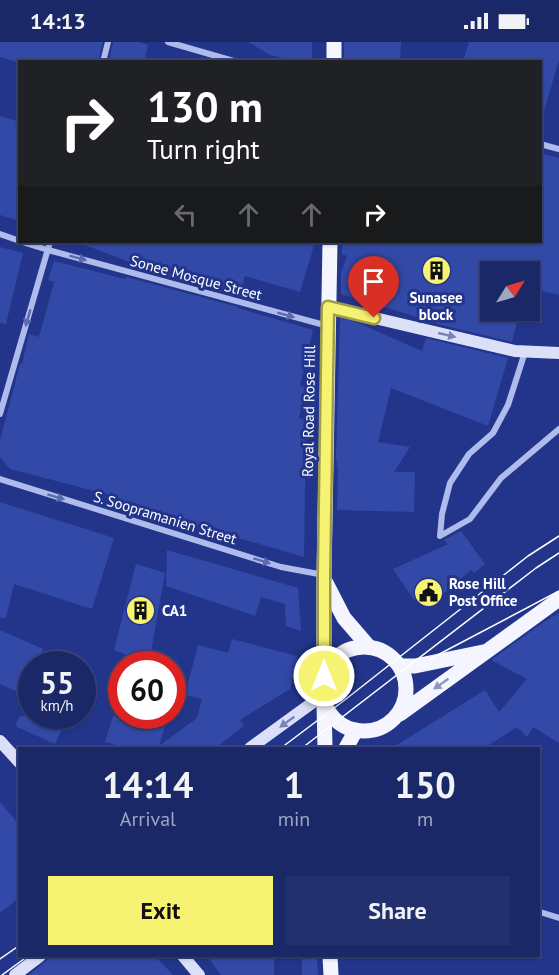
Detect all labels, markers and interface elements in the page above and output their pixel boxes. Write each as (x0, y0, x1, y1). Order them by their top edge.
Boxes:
text: 14:13 (30, 7, 86, 35)
text: 130 m (147, 79, 263, 134)
icon: right (48, 84, 126, 162)
text: Turn right (147, 132, 260, 166)
icon: left (169, 198, 202, 231)
icon: ahead (232, 198, 265, 231)
icon: ahead (295, 198, 328, 231)
icon: right (358, 198, 391, 231)
street label: Sonee Mosque Street (128, 251, 264, 304)
one-way arrow (69, 254, 87, 263)
building icon: Sunasee block (420, 255, 452, 287)
pin (348, 256, 399, 318)
north arrow (480, 261, 540, 321)
map controls (480, 261, 540, 321)
icon: arrive (357, 265, 390, 298)
place label: Sunasee block (409, 288, 463, 324)
one-way arrow (23, 309, 32, 327)
one-way arrow (277, 311, 295, 320)
one-way arrow (437, 331, 456, 340)
street label: Royal Road Rose Hill (298, 344, 319, 477)
street label: S. Soopramanien Street (91, 487, 239, 548)
one-way arrow (47, 492, 65, 502)
one-way arrow (253, 557, 271, 566)
place label: Rose Hill Post Office (449, 574, 518, 610)
public building icon: Rose Hill Post Office (412, 577, 444, 609)
building icon: CA1 (125, 595, 157, 627)
place label: CA1 (162, 601, 187, 620)
position arrow (292, 644, 356, 708)
speed limit sign: 60 (108, 651, 186, 729)
text: 55 (40, 663, 74, 702)
one-way arrow (434, 678, 450, 690)
text: km/h (41, 696, 73, 715)
one-way arrow (279, 715, 294, 727)
text: 14:14 (102, 761, 194, 808)
text: 1 (284, 761, 304, 808)
text: 150 (395, 761, 456, 808)
text: Arrival (120, 806, 176, 832)
text: min (278, 806, 310, 832)
text: m (417, 806, 433, 832)
button: Exit (48, 876, 273, 945)
button: Share (285, 876, 510, 945)

